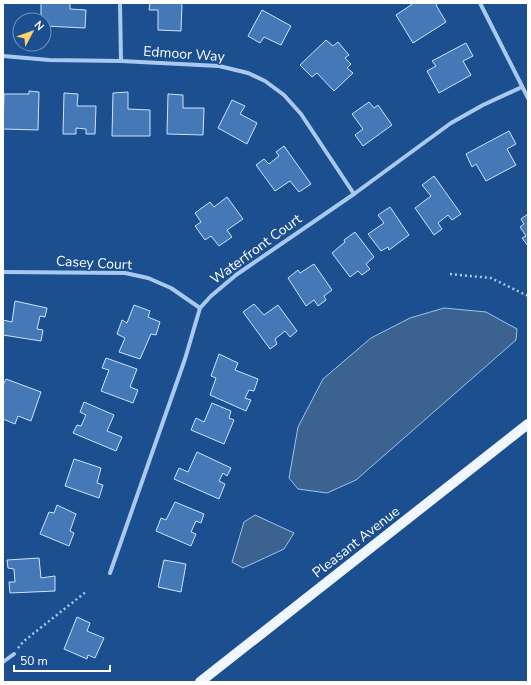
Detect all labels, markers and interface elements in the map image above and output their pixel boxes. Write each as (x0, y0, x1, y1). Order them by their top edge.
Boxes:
north arrow (12, 12, 52, 52)
text: N (31, 18, 48, 34)
street label: Edmoor Way (143, 42, 226, 66)
street label: Waterfront Court (207, 209, 305, 289)
street label: Casey Court (55, 252, 133, 274)
street label: Pleasant Avenue (308, 502, 404, 582)
scale bar (14, 647, 110, 673)
text: 50 m (20, 653, 48, 669)

